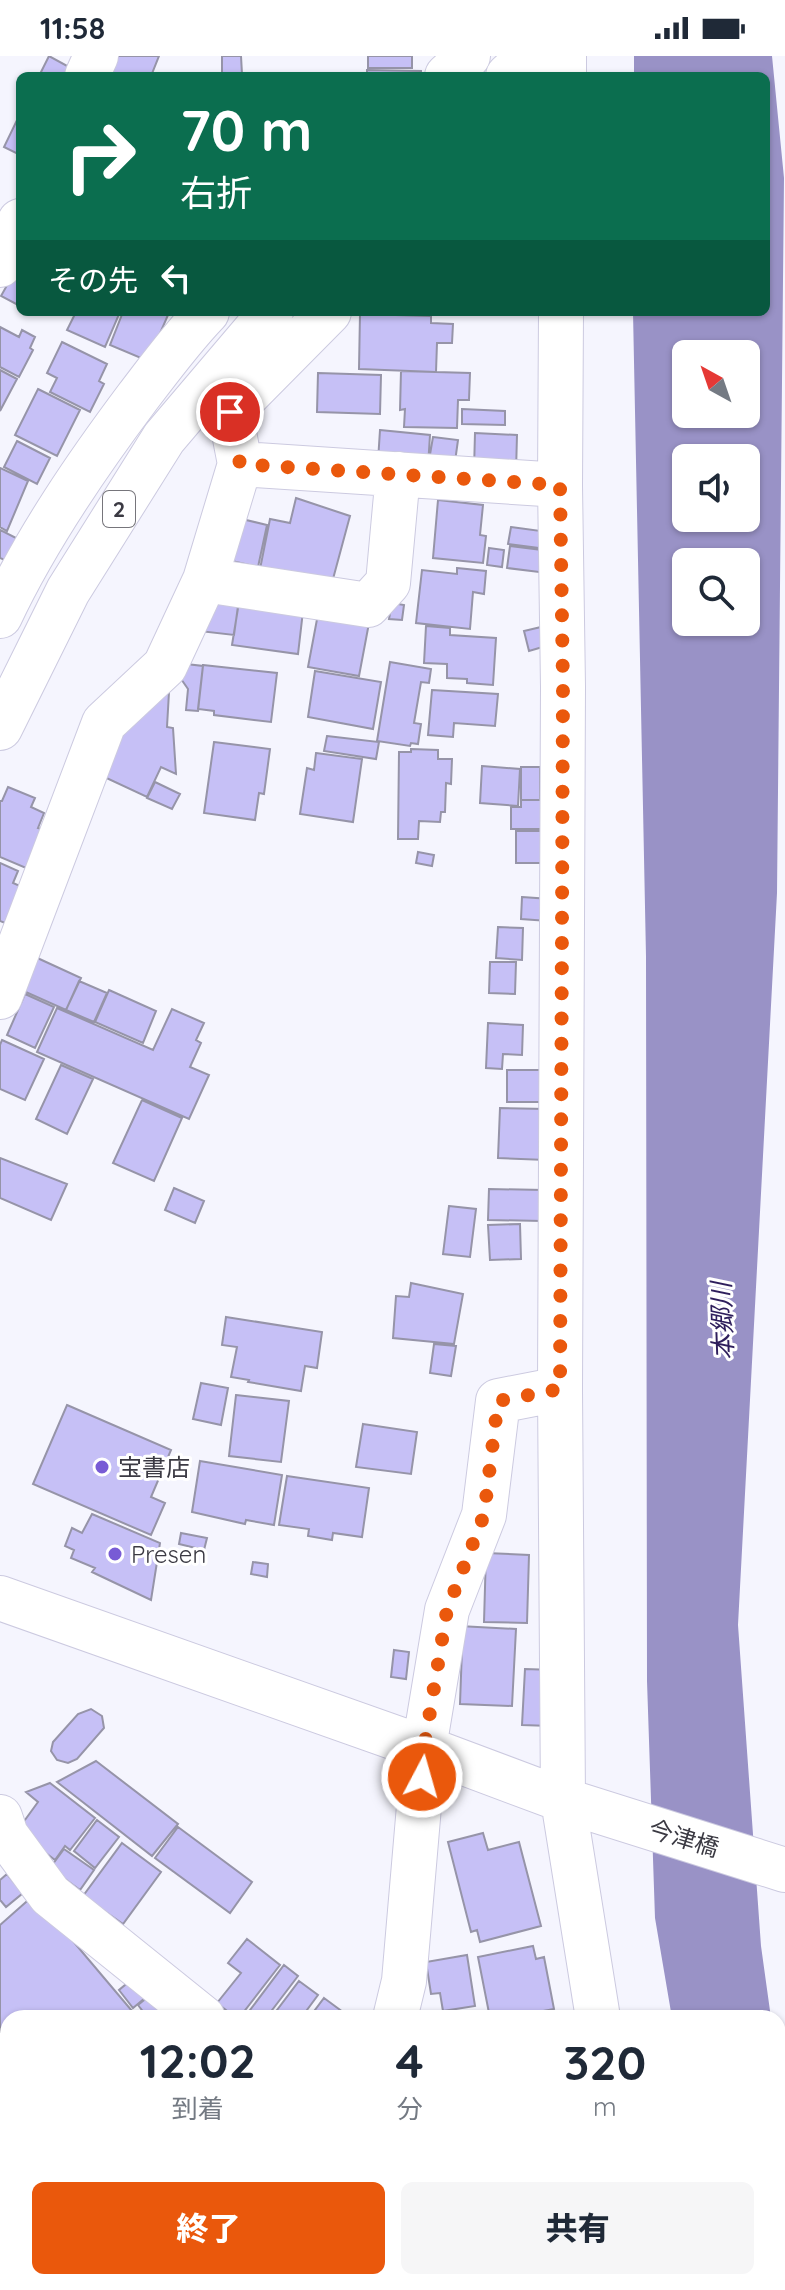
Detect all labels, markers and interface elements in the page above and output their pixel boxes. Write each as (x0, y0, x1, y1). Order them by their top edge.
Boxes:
text: 11:58 (40, 9, 105, 47)
text: 70 m (180, 95, 312, 165)
icon: right (48, 104, 152, 208)
text: 右折 (180, 170, 252, 215)
icon: left (154, 256, 198, 300)
text: その先 (48, 261, 138, 299)
north arrow (672, 340, 760, 428)
map controls (672, 340, 760, 636)
pin (196, 378, 264, 446)
icon: arrive (208, 390, 252, 434)
button: sound (672, 444, 760, 532)
road number: 2 (103, 491, 135, 527)
button: search (672, 548, 760, 636)
water label: 本郷川 (704, 1278, 740, 1361)
place label: 宝書店 (118, 1452, 190, 1482)
marker: 宝書店 (93, 1458, 111, 1476)
place label: Presen (131, 1539, 206, 1569)
marker: Presen (106, 1545, 124, 1563)
position arrow (380, 1735, 464, 1819)
street label: 今津橋 (645, 1813, 723, 1863)
text: 12:02 (140, 2030, 256, 2090)
text: 4 (396, 2030, 424, 2090)
text: 320 (564, 2032, 646, 2092)
text: m (593, 2090, 617, 2123)
text: 到着 (172, 2092, 224, 2125)
text: 分 (397, 2092, 423, 2125)
button: 終了 (32, 2182, 385, 2274)
button: 共有 (401, 2182, 754, 2274)

